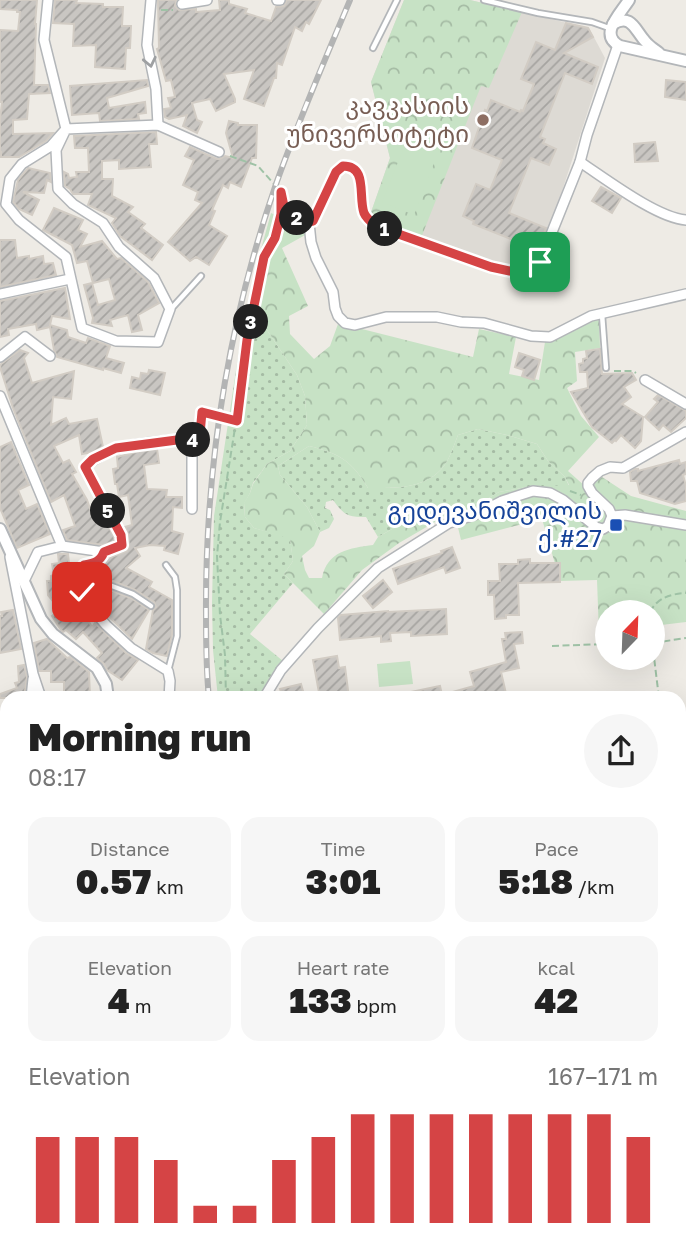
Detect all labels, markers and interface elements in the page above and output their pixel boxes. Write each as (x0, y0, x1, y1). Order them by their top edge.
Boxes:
one-way arrow (142, 56, 157, 68)
place label: კავკასიის უნივერსიტეტი (286, 90, 469, 148)
marker: კავკასიის უნივერსიტეტი (475, 112, 491, 128)
pin: 2 (280, 200, 314, 235)
text: 2 (291, 206, 302, 229)
pin: 1 (368, 212, 402, 246)
text: 1 (380, 217, 389, 240)
pin (510, 232, 570, 292)
icon: arrive (521, 243, 559, 281)
pin: 3 (233, 304, 268, 340)
text: 3 (245, 310, 256, 333)
pin: 4 (176, 422, 210, 458)
text: 4 (187, 428, 198, 451)
pin: 5 (90, 494, 126, 528)
place label: გედევანიშვილის ქ.#27 (387, 495, 602, 553)
text: 5 (102, 499, 113, 522)
marker: გედევანიშვილის ქ.#27 (608, 517, 624, 533)
pin (52, 562, 112, 622)
icon: check (63, 573, 101, 611)
north arrow (595, 600, 665, 670)
map controls (595, 600, 665, 670)
text: Morning run (28, 714, 251, 759)
button: share (584, 714, 658, 788)
text: 08:17 (28, 763, 87, 791)
text: Distance (90, 837, 170, 860)
text: Time (321, 837, 365, 860)
text: Pace (534, 837, 579, 860)
text: 0.57 (76, 860, 151, 902)
text: 3:01 (305, 860, 381, 902)
text: 5:18 (498, 860, 573, 902)
text: km (151, 875, 184, 898)
text: /km (573, 875, 615, 898)
text: Elevation (87, 956, 172, 979)
text: Heart rate (297, 956, 389, 979)
text: kcal (538, 956, 575, 979)
text: 4 (108, 979, 130, 1021)
text: 133 (289, 979, 352, 1021)
text: 42 (534, 979, 578, 1021)
text: m (130, 994, 152, 1017)
text: bpm (352, 994, 397, 1017)
text: Elevation (28, 1062, 130, 1090)
text: 167–171 m (548, 1062, 658, 1090)

